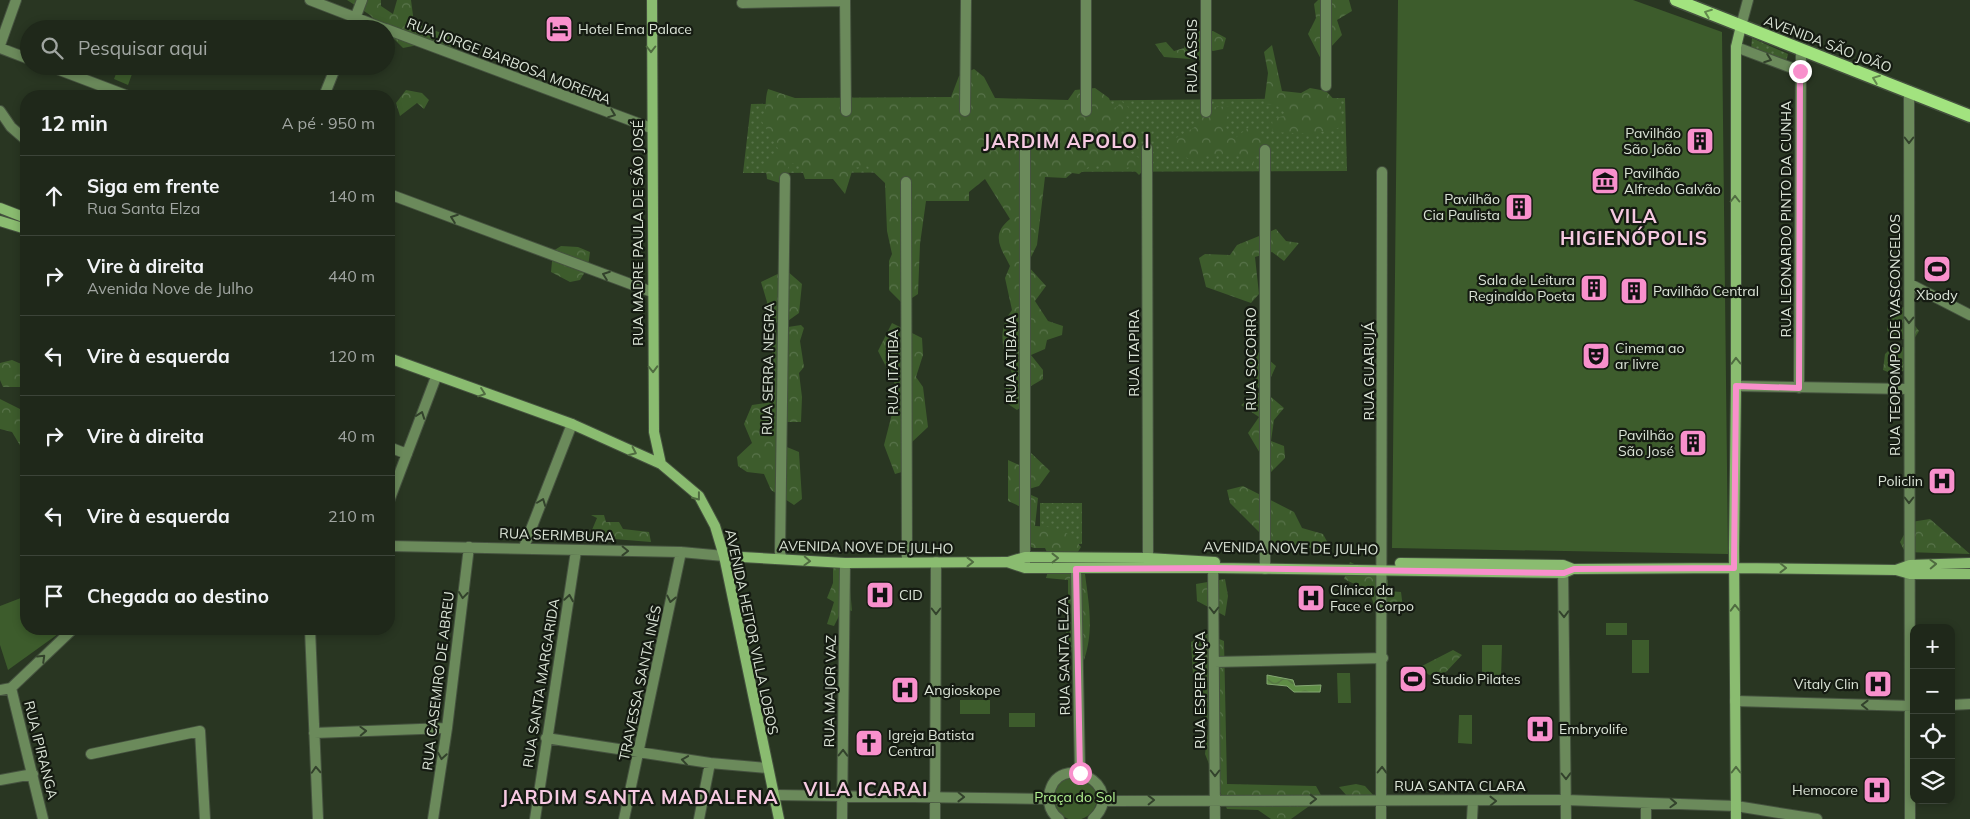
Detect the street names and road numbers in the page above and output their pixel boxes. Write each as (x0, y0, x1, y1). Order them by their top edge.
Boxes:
street label: AVENIDA SÃO JOÃO (1762, 11, 1894, 77)
street label: RUA JORGE BARBOSA MOREIRA (404, 14, 614, 109)
street label: RUA ASSIS (1183, 19, 1201, 93)
street label: RUA LEONARDO PINTO DA CUNHA (1777, 100, 1795, 337)
street label: RUA MADRE PAULA DE SÃO JOSÉ (629, 120, 647, 346)
street label: RUA TEOPOMPO DE VASCONCELOS (1886, 214, 1904, 456)
street label: RUA SERRA NEGRA (758, 302, 778, 435)
street label: RUA SOCORRO (1242, 307, 1260, 411)
street label: RUA ITAPIRA (1125, 308, 1143, 397)
street label: RUA ATIBAIA (1002, 314, 1020, 403)
street label: RUA GUARUJÁ (1360, 321, 1378, 420)
street label: RUA ITATIBA (884, 328, 902, 415)
street label: RUA SERIMBURA (499, 524, 616, 546)
street label: AVENIDA HEITOR VILLA LOBOS (721, 528, 783, 737)
street label: AVENIDA NOVE DE JULHO (778, 536, 954, 558)
street label: AVENIDA NOVE DE JULHO (1203, 537, 1379, 559)
street label: RUA CASEMIRO DE ABREU (418, 590, 458, 772)
street label: RUA SANTA MARGARIDA (519, 596, 563, 769)
street label: RUA SANTA ELZA (1054, 596, 1074, 716)
street label: TRAVESSA SANTA INÊS (615, 603, 665, 762)
street label: RUA ESPERANÇA (1191, 630, 1209, 749)
street label: RUA MAJOR VAZ (820, 635, 840, 747)
street label: RUA IPIRANGA (20, 699, 62, 802)
street label: RUA SANTA CLARA (1394, 777, 1526, 795)

